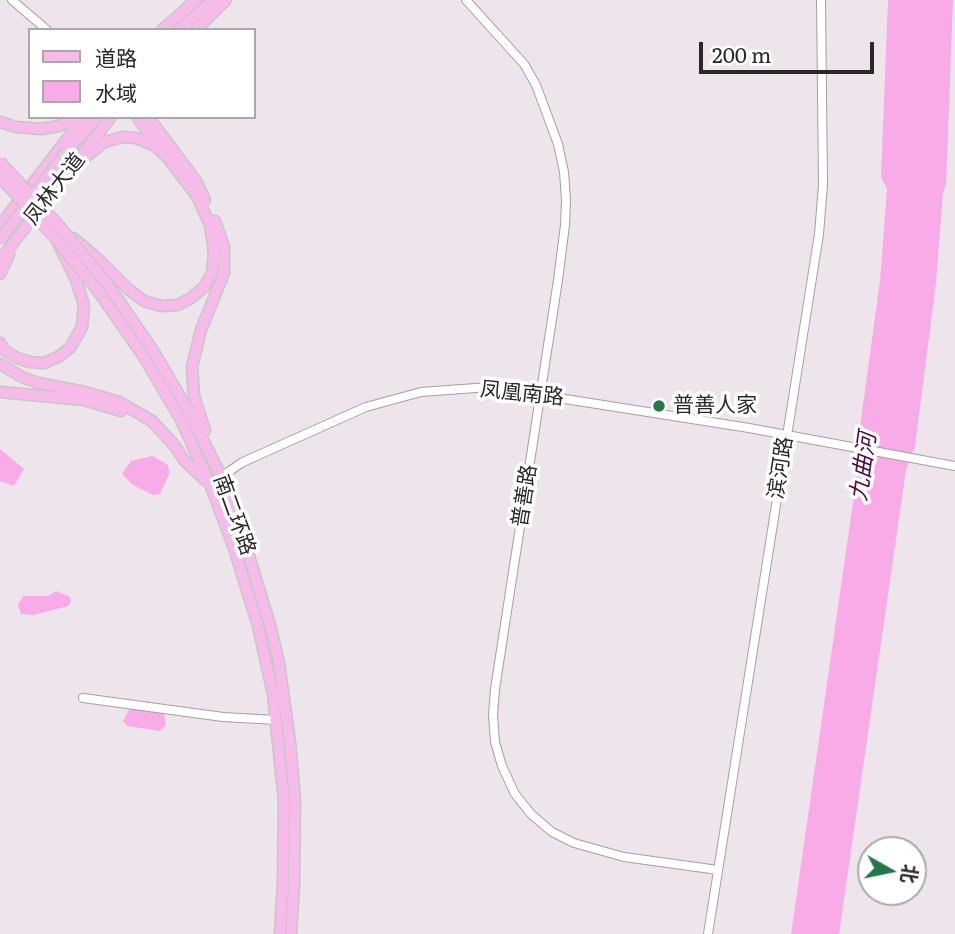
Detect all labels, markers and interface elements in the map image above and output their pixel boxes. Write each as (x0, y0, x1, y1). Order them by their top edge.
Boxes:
legend (28, 28, 256, 119)
scale bar (703, 28, 878, 72)
text: 200 m (712, 38, 772, 69)
text: 道路 (95, 41, 137, 72)
text: 水域 (95, 76, 137, 107)
street label: 凤林大道 (19, 148, 91, 230)
street label: 凤凰南路 (479, 377, 565, 411)
place label: 普善人家 (673, 393, 757, 419)
marker: 普善人家 (651, 398, 667, 414)
water label: 九曲河 (846, 431, 882, 503)
street label: 滨河路 (764, 435, 798, 501)
street label: 普善路 (508, 463, 542, 529)
street label: 南二环路 (208, 471, 260, 559)
north arrow (857, 836, 927, 906)
text: 北 (895, 862, 926, 886)

